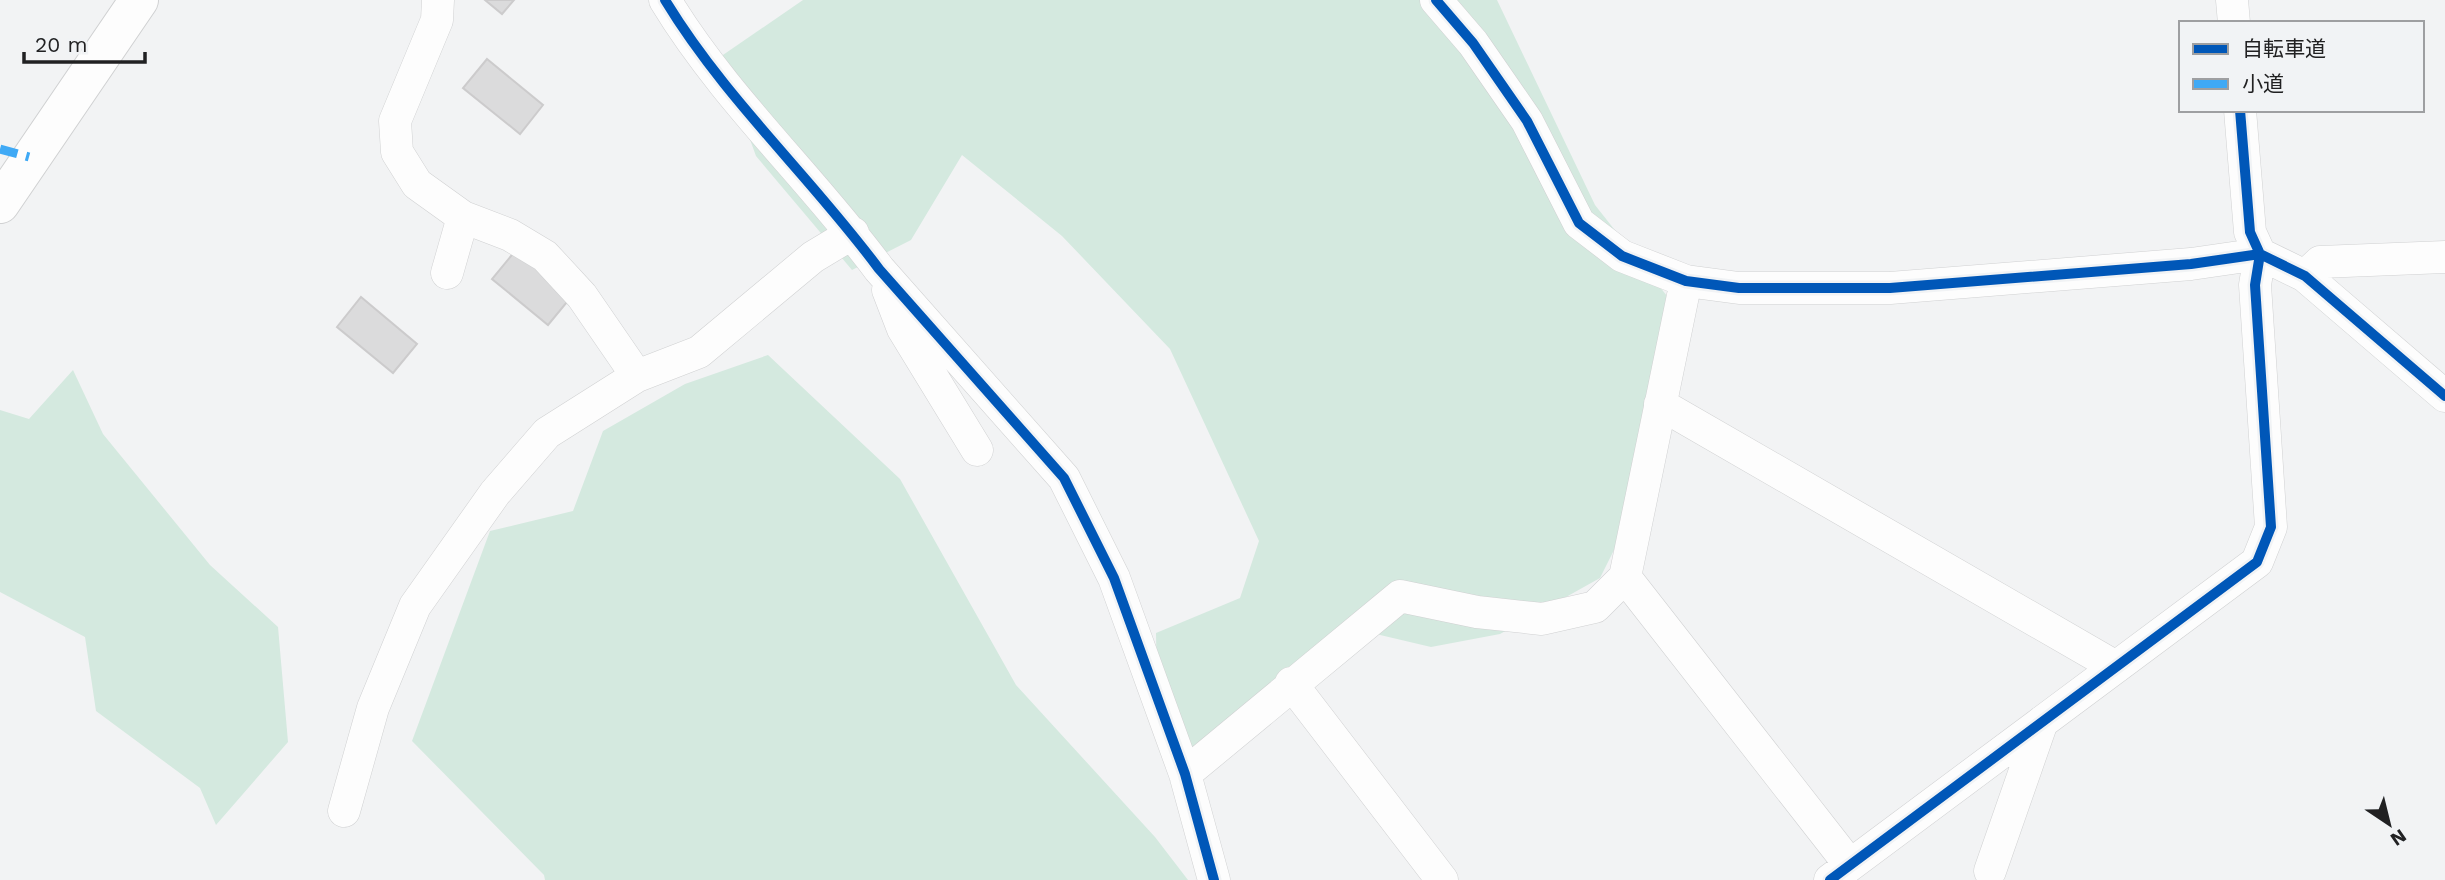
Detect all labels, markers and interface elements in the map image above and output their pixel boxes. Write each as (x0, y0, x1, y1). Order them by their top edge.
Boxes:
scale bar (24, 21, 145, 65)
legend (2179, 21, 2424, 112)
text: 20 m (35, 32, 87, 57)
text: 自転車道 (2242, 36, 2326, 61)
text: 小道 (2242, 71, 2284, 96)
north arrow (2354, 789, 2424, 859)
text: N (2386, 824, 2411, 851)

